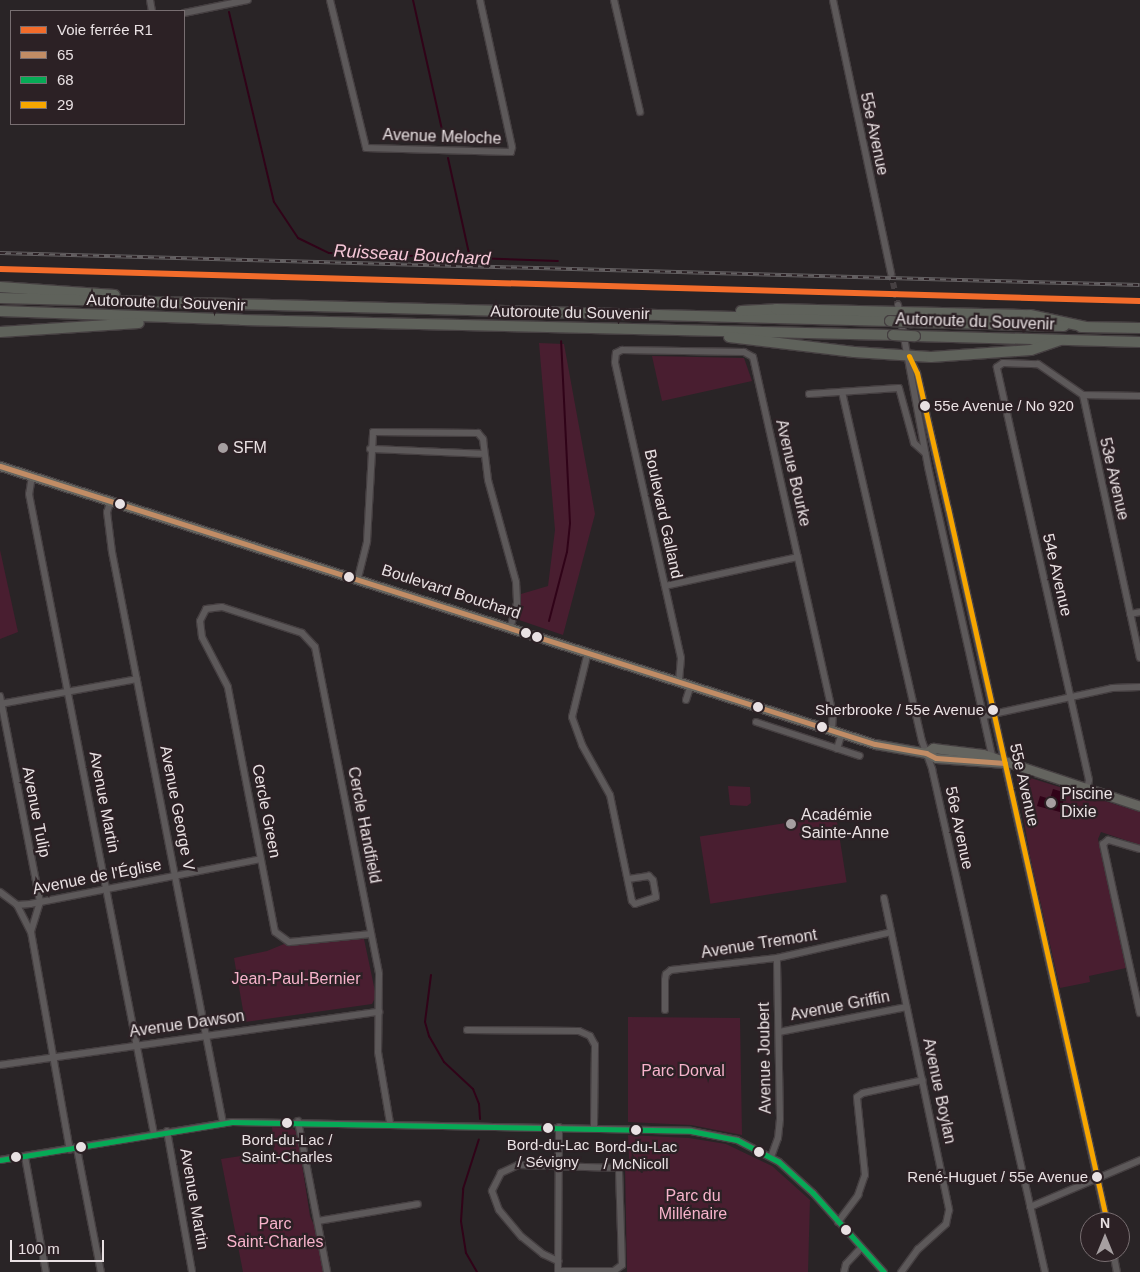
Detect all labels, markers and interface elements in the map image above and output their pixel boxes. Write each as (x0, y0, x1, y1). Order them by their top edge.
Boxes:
legend (10, 10, 185, 125)
text: Voie ferrée R1 (57, 21, 153, 38)
text: 65 (57, 46, 74, 63)
text: 68 (57, 71, 74, 88)
street label: 55e Avenue (856, 90, 892, 178)
text: 29 (57, 96, 74, 113)
street label: Avenue Meloche (382, 125, 502, 149)
water label: Ruisseau Bouchard (333, 240, 491, 270)
street label: Autoroute du Souvenir (86, 291, 246, 315)
street label: Autoroute du Souvenir (490, 302, 650, 324)
street label: Autoroute du Souvenir (895, 310, 1055, 334)
place label: 55e Avenue / No 920 (934, 397, 1075, 415)
marker: 55e Avenue / No 920 (920, 401, 930, 411)
street label: Avenue Bourke (771, 418, 815, 528)
street label: 53e Avenue (1095, 435, 1133, 523)
place label: SFM (233, 438, 267, 458)
marker: SFM (217, 442, 229, 454)
street label: Boulevard Galland (640, 448, 686, 580)
unlabelled marker (115, 499, 125, 509)
street label: 54e Avenue (1038, 531, 1076, 619)
street label: Boulevard Bouchard (379, 560, 523, 624)
unlabelled marker (344, 572, 354, 582)
unlabelled marker (521, 628, 531, 638)
unlabelled marker (532, 632, 542, 642)
place label: Sherbrooke / 55e Avenue (814, 701, 984, 719)
unlabelled marker (753, 702, 763, 712)
marker: Sherbrooke / 55e Avenue (988, 705, 998, 715)
unlabelled marker (817, 722, 827, 732)
street label: 55e Avenue (1005, 741, 1043, 829)
street label: Avenue George V (155, 744, 199, 872)
street label: Avenue Martin (85, 750, 123, 854)
street label: Cercle Green (247, 762, 285, 860)
street label: Avenue Tulip (18, 765, 54, 859)
street label: Cercle Handfield (343, 765, 385, 885)
street label: 56e Avenue (941, 784, 977, 872)
place label: Piscine Dixie (1061, 784, 1113, 822)
marker: Piscine Dixie (1045, 797, 1057, 809)
place label: Académie Sainte-Anne (801, 805, 889, 843)
marker: Académie Sainte-Anne (785, 818, 797, 830)
street label: Avenue de l'Église (31, 855, 163, 899)
street label: Avenue Tremont (700, 925, 818, 963)
park label: Jean-Paul-Bernier (232, 969, 360, 989)
street label: Avenue Griffin (789, 987, 891, 1025)
street label: Avenue Joubert (754, 1002, 776, 1114)
street label: Avenue Dawson (128, 1006, 246, 1042)
street label: Avenue Boylan (918, 1037, 960, 1145)
park label: Parc Dorval (641, 1061, 725, 1081)
marker: Bord-du-Lac / Saint-Charles (282, 1118, 292, 1128)
marker: Bord-du-Lac / Sévigny (543, 1123, 553, 1133)
marker: Bord-du-Lac / McNicoll (631, 1125, 641, 1135)
place label: Bord-du-Lac / Saint-Charles (242, 1130, 332, 1165)
place label: Bord-du-Lac / Sévigny (507, 1135, 589, 1170)
place label: Bord-du-Lac / McNicoll (595, 1137, 677, 1172)
unlabelled marker (76, 1142, 86, 1152)
street label: Avenue Martin (176, 1147, 212, 1251)
unlabelled marker (754, 1147, 764, 1157)
unlabelled marker (11, 1152, 21, 1162)
place label: René-Huguet / 55e Avenue (906, 1168, 1088, 1186)
marker: René-Huguet / 55e Avenue (1092, 1172, 1102, 1182)
park label: Parc du Millénaire (659, 1186, 727, 1224)
north arrow (1080, 1212, 1130, 1262)
park label: Parc Saint-Charles (227, 1214, 323, 1252)
text: N (1100, 1215, 1110, 1231)
unlabelled marker (841, 1225, 851, 1235)
scale bar (12, 1230, 106, 1262)
text: 100 m (18, 1240, 60, 1257)

